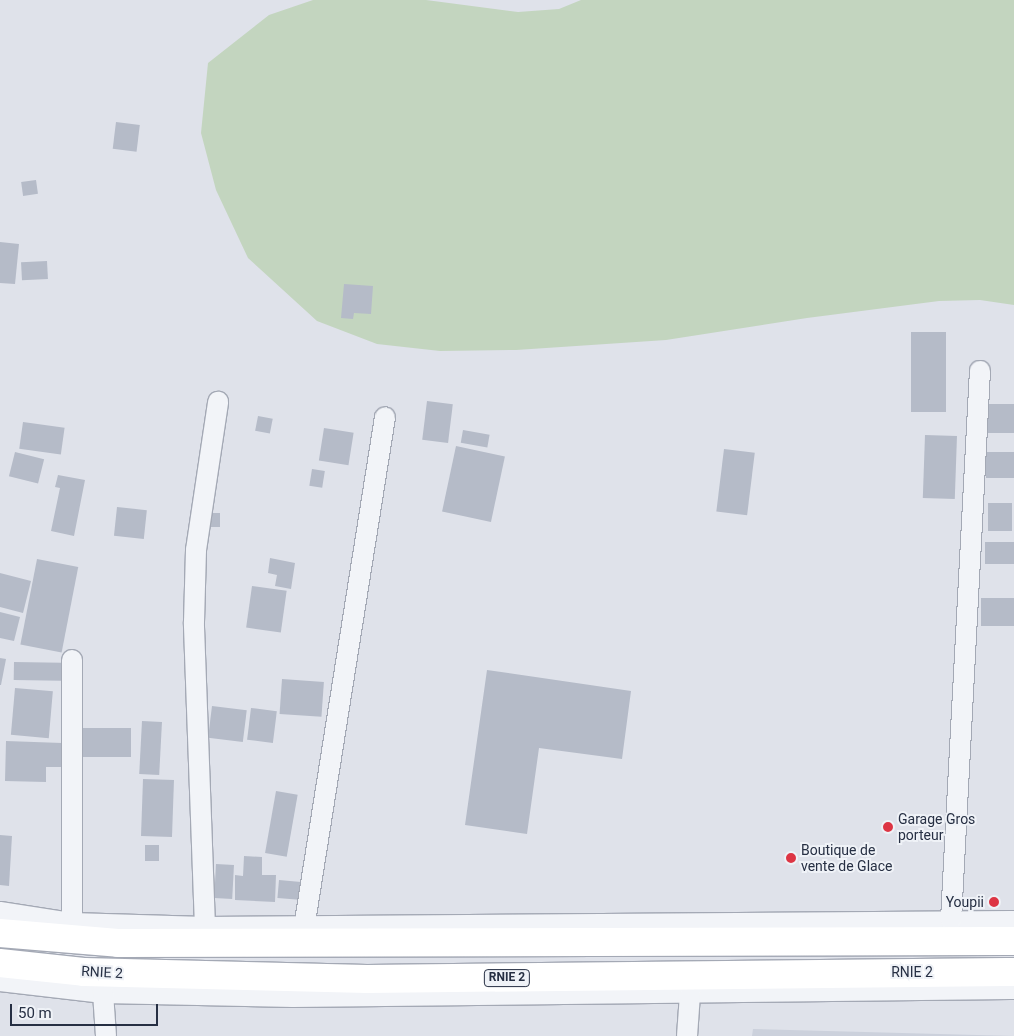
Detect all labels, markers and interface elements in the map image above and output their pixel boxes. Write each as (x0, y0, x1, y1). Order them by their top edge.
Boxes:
place label: Garage Gros porteur (898, 811, 975, 844)
marker: Garage Gros porteur (882, 821, 894, 833)
place label: Boutique de vente de Glace (801, 842, 892, 874)
marker: Boutique de vente de Glace (785, 852, 797, 864)
place label: Youpii (946, 894, 984, 910)
marker: Youpii (988, 896, 1000, 908)
street label: RNIE 2 (81, 963, 123, 981)
street label: RNIE 2 (891, 964, 933, 980)
road number: RNIE 2 (483, 968, 531, 988)
scale bar (12, 994, 160, 1026)
text: 50 m (18, 1004, 52, 1022)

